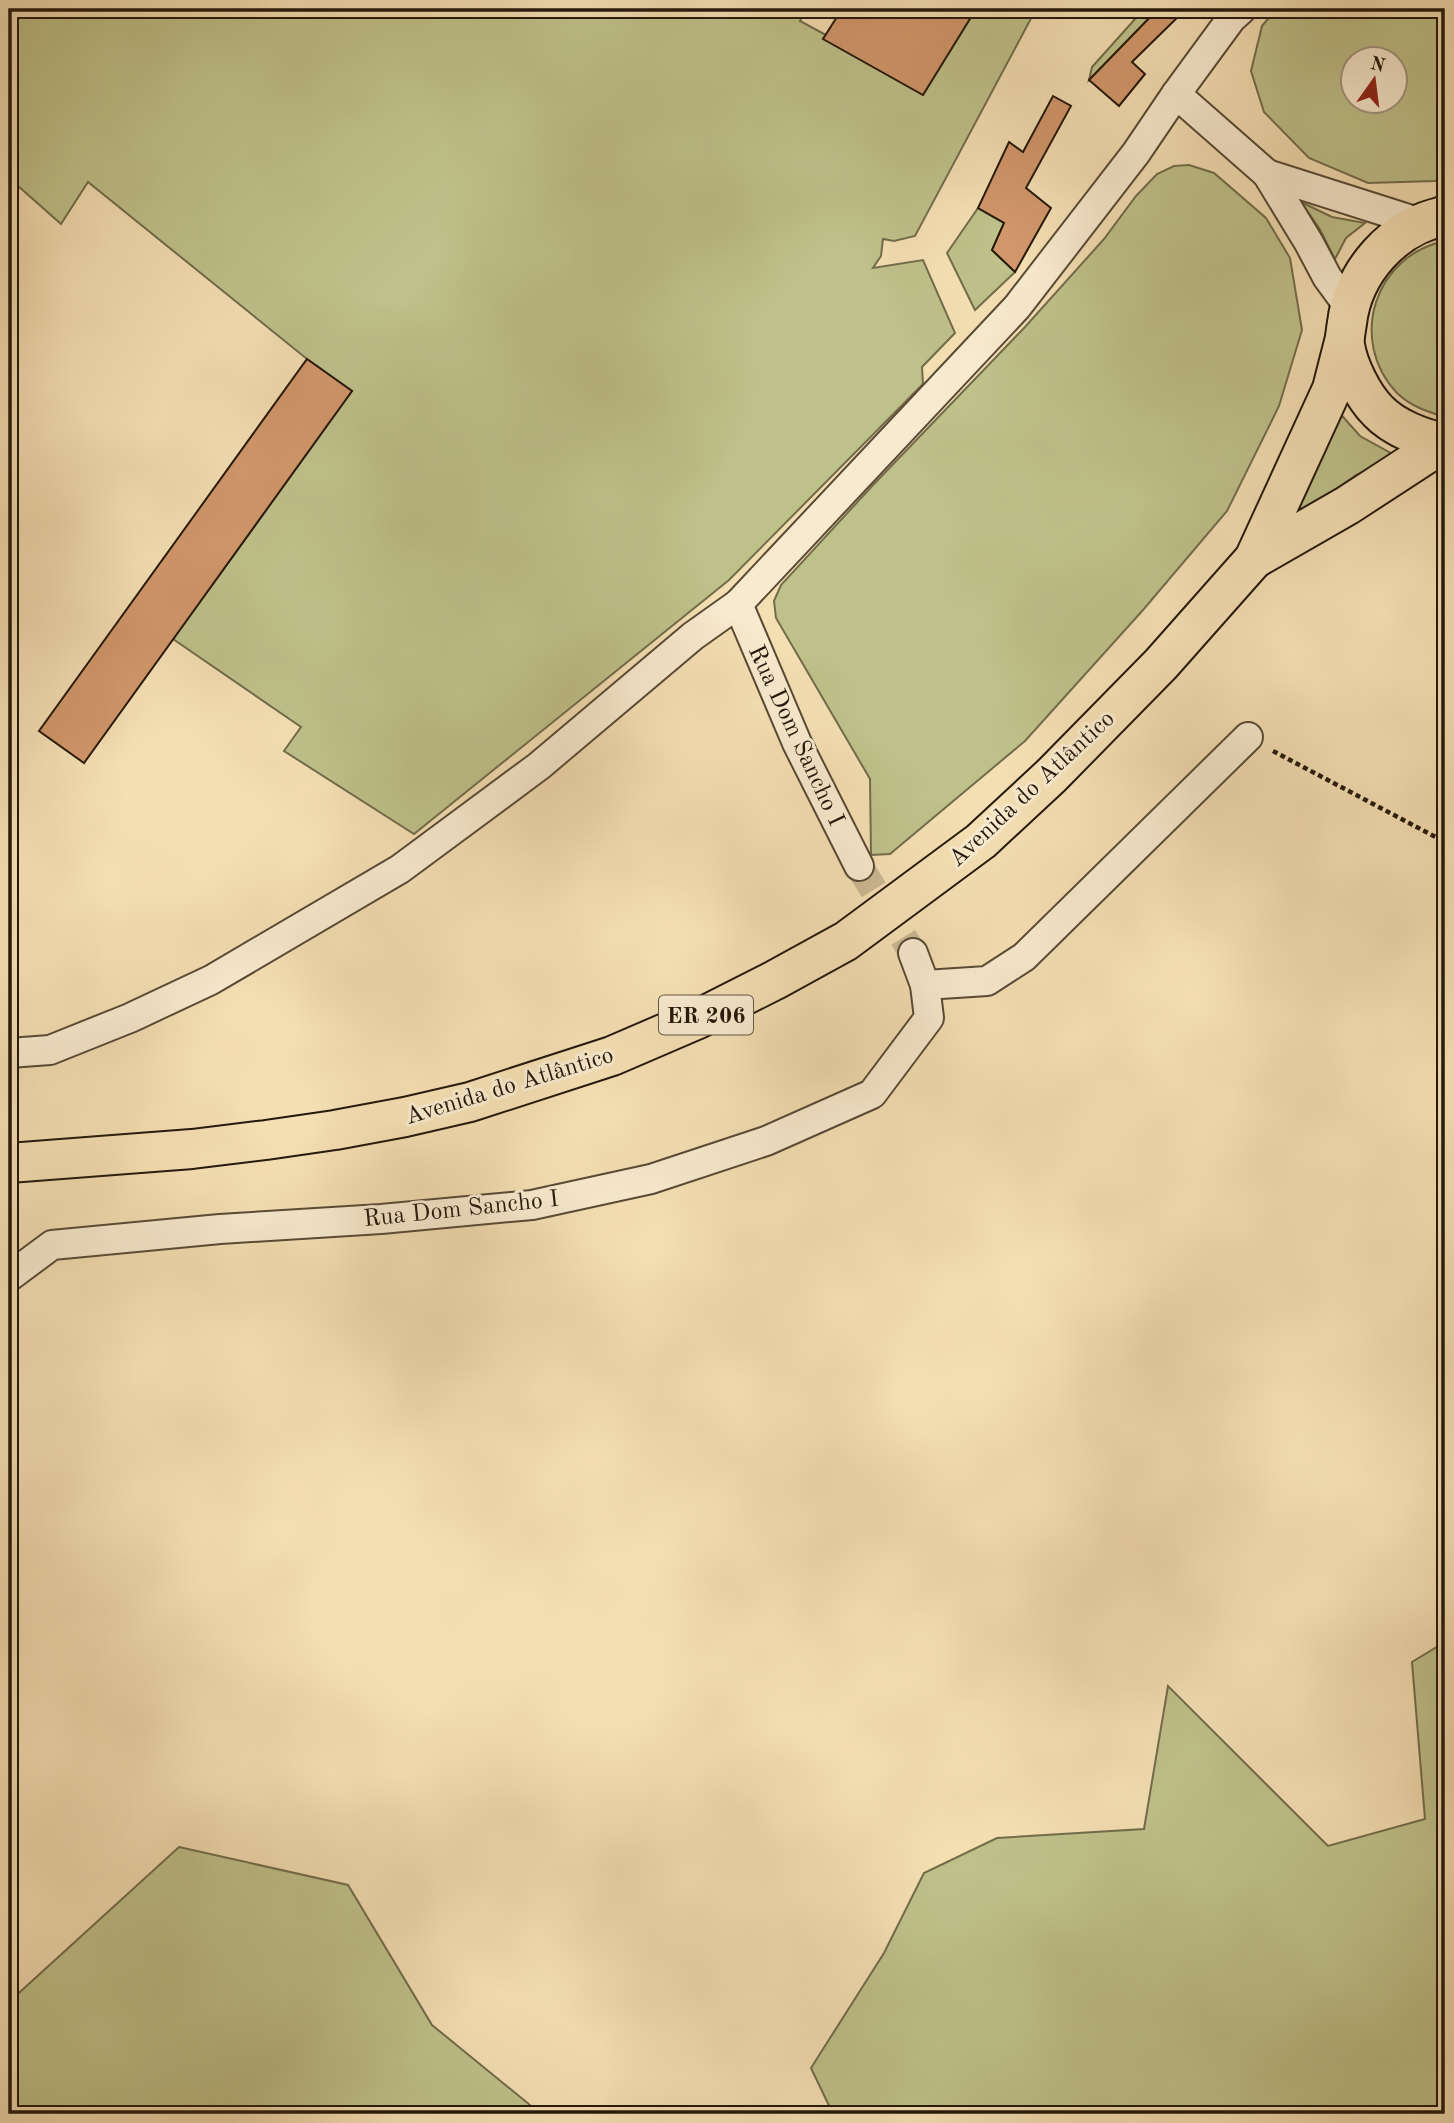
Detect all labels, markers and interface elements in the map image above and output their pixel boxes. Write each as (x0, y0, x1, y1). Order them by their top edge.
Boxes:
north arrow (1338, 46, 1408, 116)
text: N (1368, 55, 1387, 77)
street label: Rua Dom Sancho I (743, 642, 848, 830)
street label: Avenida do Atlântico (945, 707, 1120, 872)
road number: ER 206 (659, 996, 753, 1034)
street label: Avenida do Atlântico (403, 1044, 617, 1130)
street label: Rua Dom Sancho I (362, 1188, 560, 1232)

